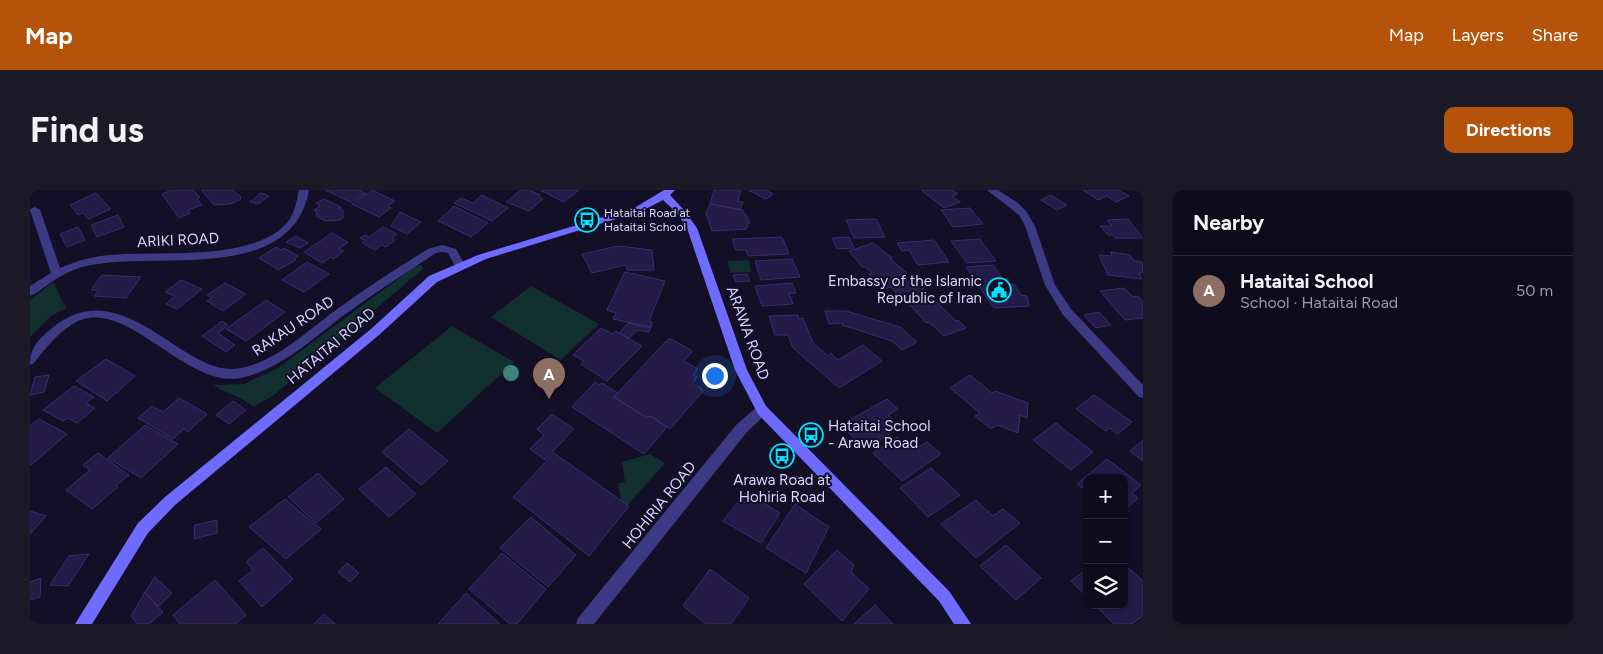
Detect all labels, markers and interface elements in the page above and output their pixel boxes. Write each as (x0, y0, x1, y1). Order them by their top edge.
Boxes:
text: Map (25, 21, 73, 50)
text: Map (1389, 24, 1424, 46)
text: Layers (1452, 24, 1504, 46)
text: Share (1532, 24, 1578, 46)
button: Directions (1444, 107, 1573, 153)
text: Find us (30, 109, 144, 151)
place label: Hataitai Road at Hataitai School (604, 206, 691, 234)
bus stop icon: Hataitai Road at Hataitai School (574, 207, 600, 233)
text: Nearby (1193, 210, 1264, 235)
street label: ARIKI ROAD (137, 229, 219, 251)
text: Hataitai School (1240, 270, 1374, 293)
place label: Embassy of the Islamic Republic of Iran (828, 272, 982, 307)
public building icon: Embassy of the Islamic Republic of Iran (986, 277, 1012, 303)
text: A (1203, 281, 1215, 300)
text: 50 m (1516, 281, 1553, 300)
street label: ARAWA ROAD (723, 284, 773, 382)
street label: RAKAU ROAD (249, 292, 337, 360)
text: School · Hataitai Road (1240, 293, 1398, 312)
street label: HATAITAI ROAD (283, 304, 379, 388)
pin: A (533, 358, 565, 399)
your location (702, 363, 728, 389)
place label: Hataitai School - Arawa Road (828, 417, 931, 452)
bus stop icon: Hataitai School - Arawa Road (798, 422, 824, 448)
bus stop icon: Arawa Road at Hohiria Road (769, 443, 795, 469)
street label: HOHIRIA ROAD (618, 458, 700, 552)
place label: Arawa Road at Hohiria Road (733, 471, 831, 506)
map controls (1083, 474, 1128, 609)
button: + (1083, 474, 1128, 519)
button: − (1083, 519, 1128, 564)
button: layers (1083, 564, 1128, 609)

